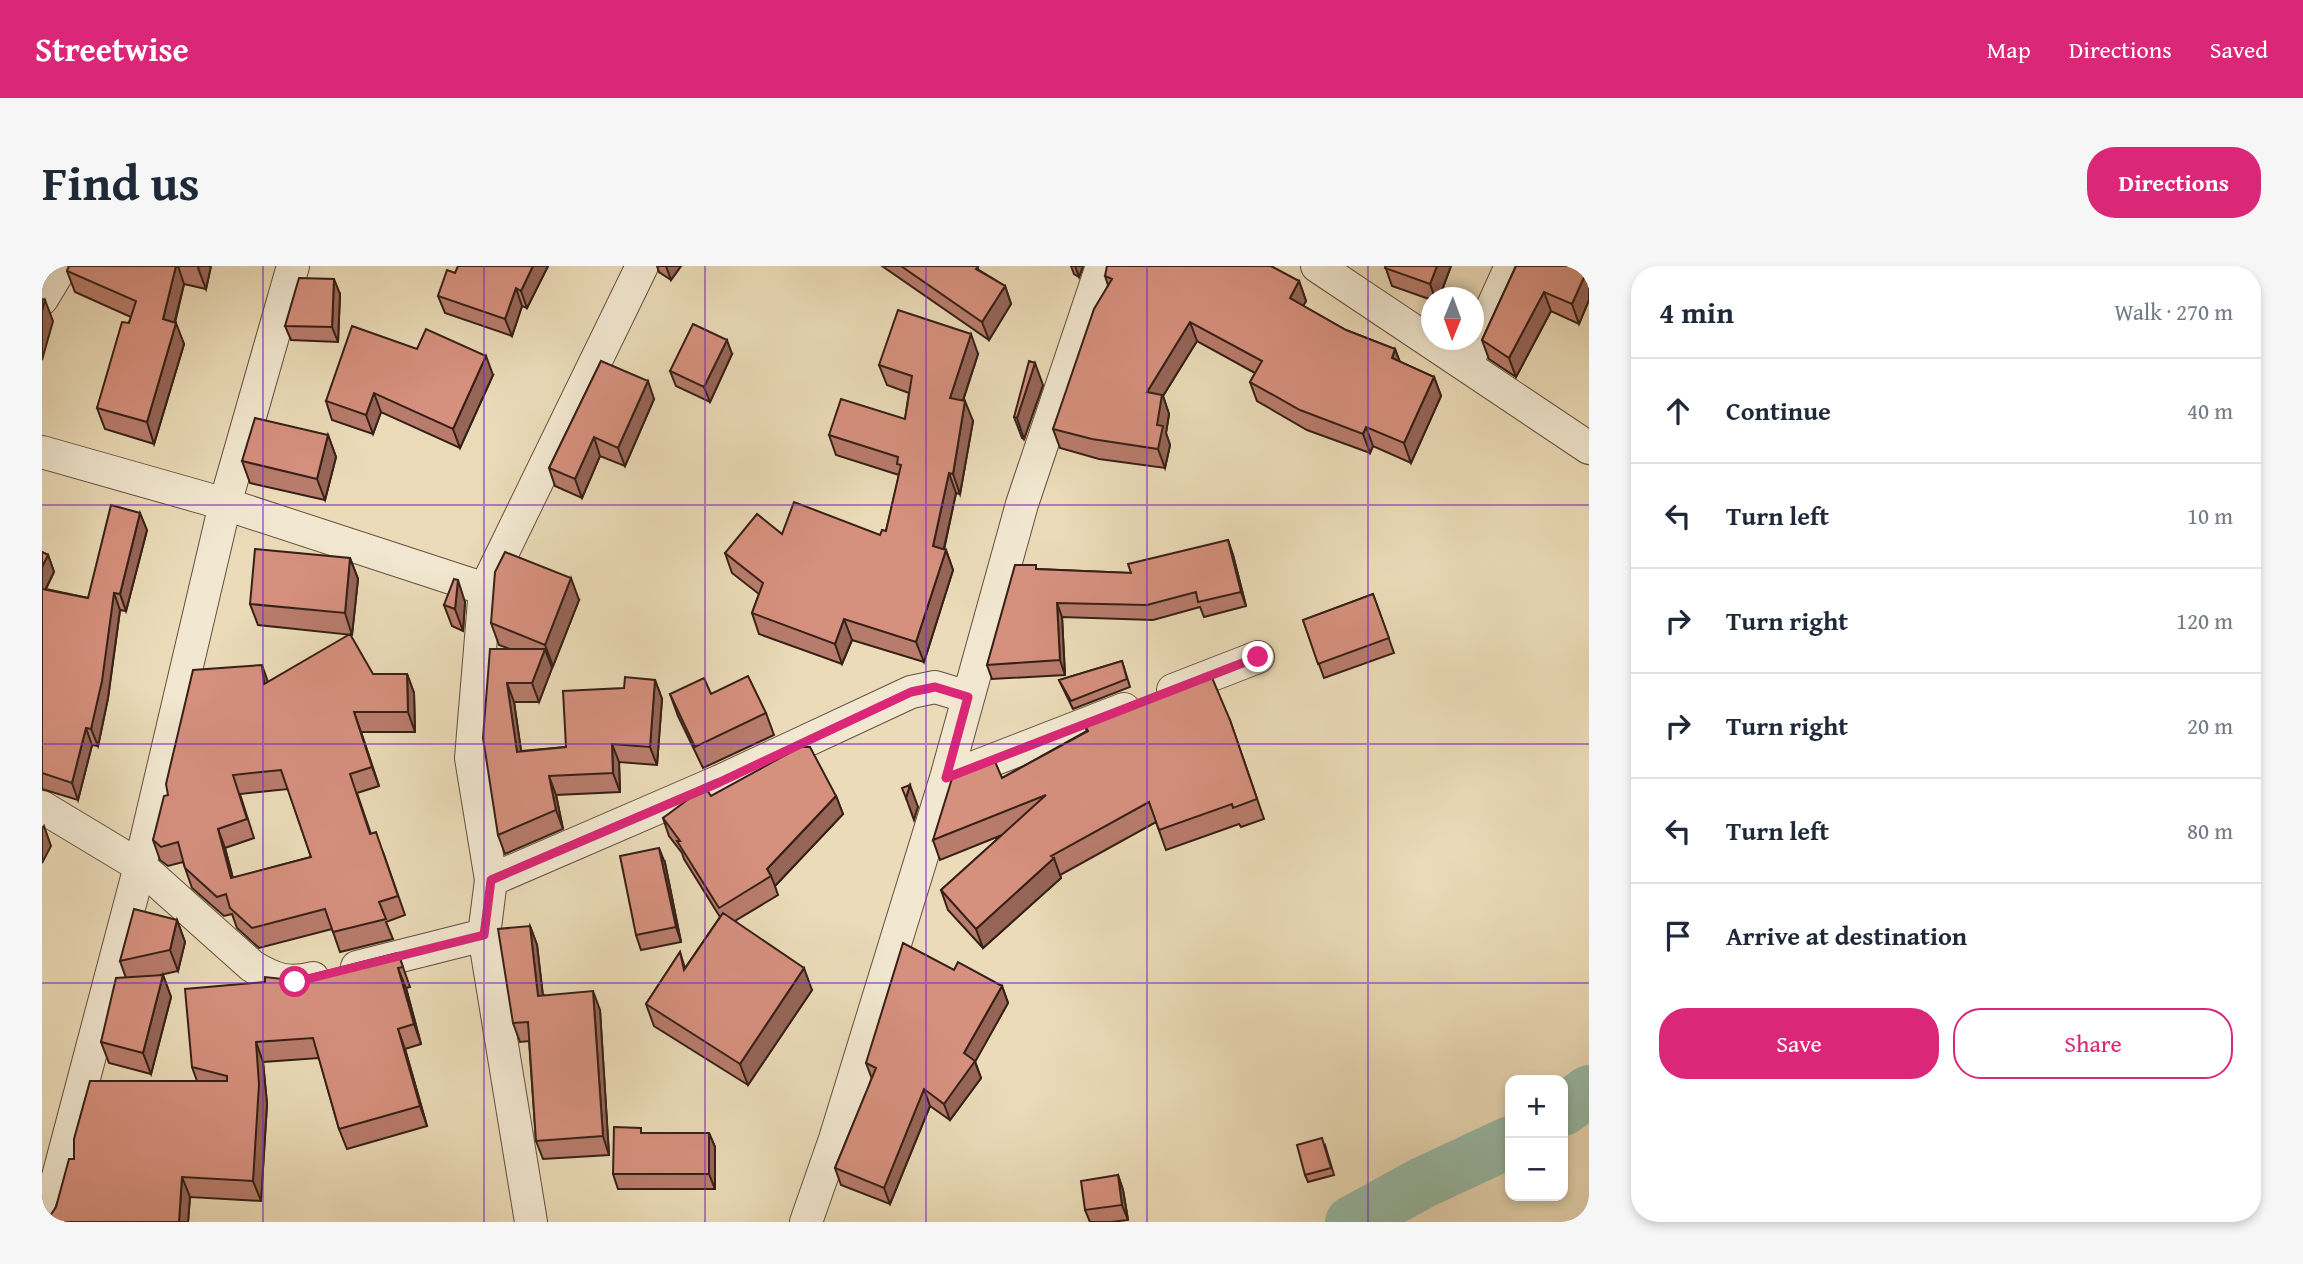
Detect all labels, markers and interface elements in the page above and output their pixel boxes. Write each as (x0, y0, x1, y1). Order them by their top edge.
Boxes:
text: Streetwise (35, 25, 189, 73)
text: Map (1987, 32, 2031, 67)
text: Directions (2069, 32, 2172, 67)
text: Saved (2210, 32, 2268, 67)
text: Find us (42, 146, 200, 218)
button: Directions (2087, 147, 2261, 218)
north arrow (1421, 287, 1484, 350)
text: 4 min (1659, 290, 1734, 334)
text: Walk · 270 m (2114, 295, 2233, 328)
text: Continue (1726, 391, 1831, 430)
icon: ahead (1659, 392, 1697, 430)
text: 40 m (2187, 394, 2233, 427)
text: Turn left (1726, 496, 1829, 535)
icon: left (1659, 497, 1697, 535)
text: 10 m (2187, 499, 2233, 532)
text: Turn right (1726, 601, 1848, 640)
icon: right (1659, 602, 1697, 640)
text: 120 m (2176, 604, 2233, 637)
route end (1242, 641, 1273, 672)
text: Turn right (1726, 706, 1848, 745)
icon: right (1659, 707, 1697, 745)
text: 20 m (2187, 709, 2233, 742)
text: Turn left (1726, 811, 1829, 850)
icon: left (1659, 812, 1697, 850)
text: 80 m (2187, 814, 2233, 847)
text: Arrive at destination (1726, 916, 1967, 955)
icon: arrive (1659, 917, 1697, 955)
route start (279, 966, 310, 997)
button: Save (1659, 1008, 1939, 1079)
button: Share (1953, 1008, 2233, 1079)
map controls (1505, 1075, 1568, 1201)
button: + (1505, 1075, 1568, 1138)
button: − (1505, 1138, 1568, 1201)

